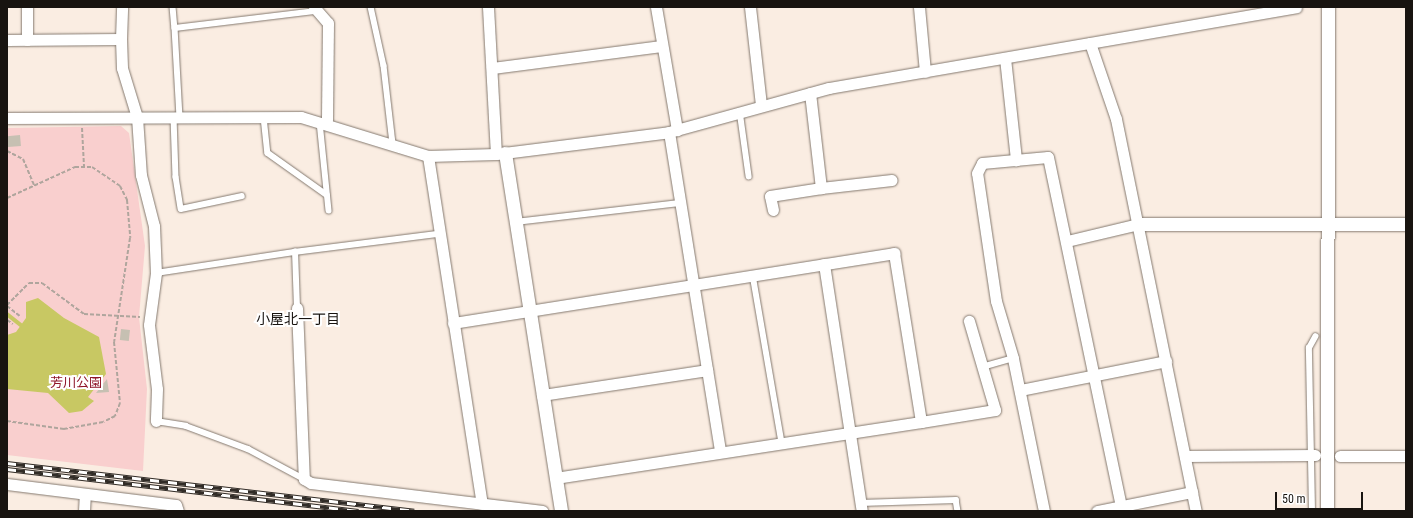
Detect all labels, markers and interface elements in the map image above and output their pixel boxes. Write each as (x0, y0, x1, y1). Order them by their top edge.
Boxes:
district label: 小屋北一丁目 (256, 311, 340, 327)
park label: 芳川公園 (50, 375, 102, 391)
scale bar (1277, 484, 1365, 510)
text: 50 m (1282, 492, 1306, 506)

